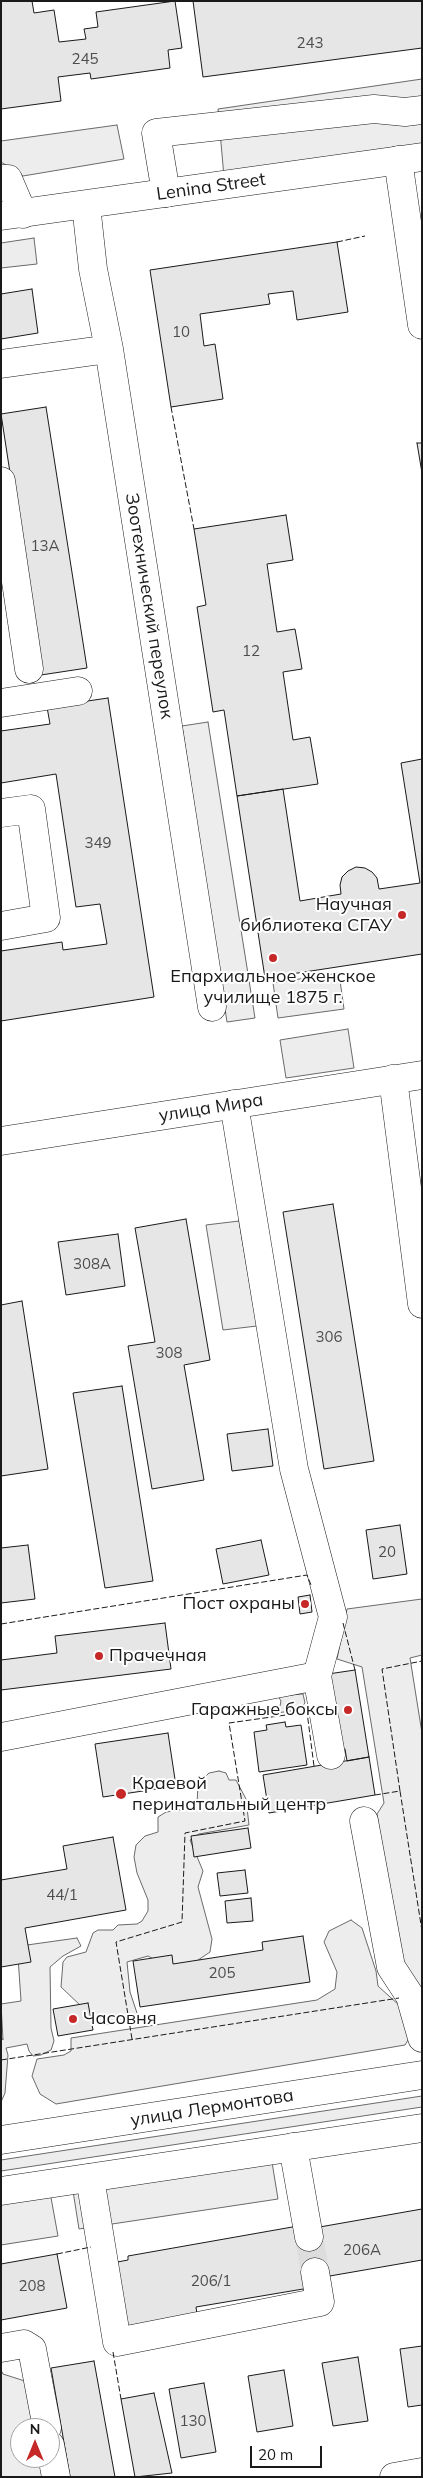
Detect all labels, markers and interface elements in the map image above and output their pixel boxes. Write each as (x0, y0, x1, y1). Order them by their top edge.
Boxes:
house number: 243 (297, 34, 323, 52)
house number: 245 (72, 50, 98, 68)
street label: Lenina Street (155, 169, 267, 205)
house number: 10 (172, 323, 190, 341)
street label: Зоотехнический переулок (120, 492, 178, 720)
house number: 13А (30, 537, 60, 555)
house number: 12 (242, 642, 260, 660)
house number: 349 (85, 834, 111, 852)
place label: Научная библиотека СГАУ (240, 894, 392, 936)
marker: Научная библиотека СГАУ (396, 909, 408, 921)
marker: Епархиальное женское училище 1875 г. (267, 952, 279, 964)
place label: Епархиальное женское училище 1875 г. (170, 966, 376, 1009)
street label: улица Мира (157, 1089, 265, 1127)
house number: 308А (73, 1255, 111, 1273)
house number: 306 (316, 1328, 342, 1346)
house number: 308 (156, 1344, 182, 1362)
house number: 20 (378, 1543, 396, 1561)
place label: Пост охраны (183, 1593, 295, 1615)
marker: Пост охраны (299, 1598, 311, 1610)
place label: Прачечная (109, 1645, 207, 1667)
marker: Прачечная (93, 1650, 105, 1662)
place label: Гаражные боксы (191, 1699, 338, 1721)
marker: Гаражные боксы (342, 1704, 354, 1716)
place label: Краевой перинатальный центр (132, 1773, 326, 1816)
marker: Краевой перинатальный центр (114, 1787, 128, 1801)
house number: 44/1 (46, 1886, 78, 1904)
house number: 205 (209, 1964, 235, 1982)
place label: Часовня (83, 2008, 157, 2030)
marker: Часовня (67, 2013, 79, 2025)
street label: улица Лермонтова (129, 2084, 295, 2132)
house number: 206А (343, 2241, 381, 2259)
house number: 206/1 (191, 2272, 231, 2290)
house number: 208 (19, 2277, 45, 2295)
house number: 130 (180, 2412, 206, 2430)
north arrow (10, 2418, 60, 2468)
text: N (30, 2420, 40, 2438)
scale bar (253, 2436, 326, 2468)
text: 20 m (258, 2445, 293, 2464)

